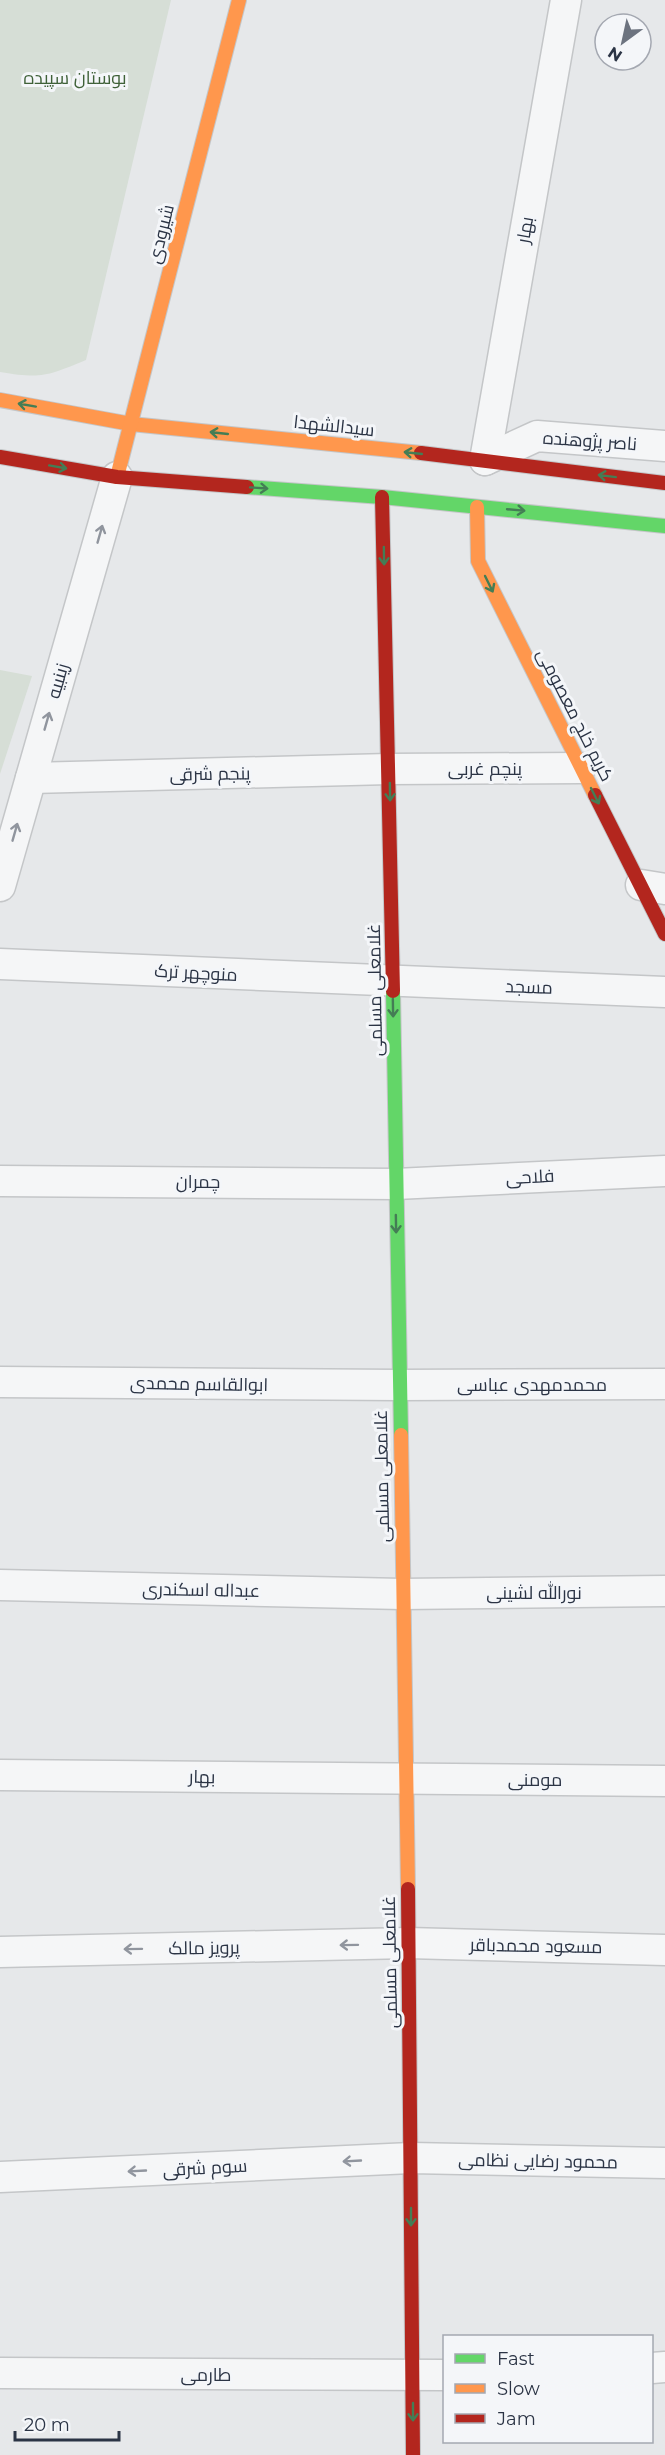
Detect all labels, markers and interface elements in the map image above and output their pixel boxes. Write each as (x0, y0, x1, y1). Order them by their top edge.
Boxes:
north arrow (593, 12, 653, 72)
text: N (605, 43, 626, 66)
park label: بوستان سپیده (23, 67, 127, 89)
street label: شیرودی (143, 202, 179, 266)
street label: بهار (512, 215, 538, 246)
one-way arrow (17, 399, 37, 410)
street label: سیدالشهدا (292, 411, 376, 441)
one-way arrow (210, 427, 230, 438)
street label: ناصر پژوهنده (542, 427, 638, 456)
one-way arrow (404, 447, 424, 458)
one-way arrow (47, 461, 67, 472)
one-way arrow (598, 470, 617, 481)
one-way arrow (248, 482, 268, 493)
one-way arrow (505, 505, 525, 516)
one-way arrow (95, 525, 107, 544)
one-way arrow (378, 545, 389, 565)
one-way arrow (484, 574, 495, 592)
street label: کریم خلج معصومی (531, 645, 618, 785)
street label: زینبیه (42, 661, 74, 701)
one-way arrow (42, 712, 53, 731)
street label: پنچم غربی (448, 758, 522, 781)
street label: پنجم شرقی (169, 762, 251, 787)
one-way arrow (384, 782, 395, 802)
one-way arrow (589, 787, 601, 804)
one-way arrow (10, 823, 21, 842)
street label: غلامعلی مسلمی (363, 924, 387, 1056)
street label: منوچهر ترک (154, 960, 238, 987)
street label: مسجد (505, 975, 553, 999)
one-way arrow (387, 998, 399, 1018)
street label: فلاحی (505, 1165, 555, 1189)
street label: چمران (176, 1171, 220, 1194)
one-way arrow (391, 1214, 402, 1234)
street label: ابوالقاسم محمدی (130, 1372, 268, 1397)
street label: محمدمهدی عباسی (457, 1374, 607, 1396)
street label: غلامعلی مسلمی (370, 1410, 394, 1542)
street label: عبداله اسکندری (142, 1578, 260, 1602)
street label: نورالله لشینی (486, 1581, 582, 1604)
street label: بهار (187, 1766, 216, 1788)
street label: مومنی (508, 1769, 562, 1791)
street label: غلامعلی مسلمی (378, 1896, 402, 2028)
street label: مسعود محمدباقر (468, 1934, 603, 1958)
street label: پرویز مالک (168, 1936, 240, 1961)
one-way arrow (340, 1939, 360, 1950)
one-way arrow (124, 1943, 144, 1955)
street label: محمود رضایی نظامی (458, 2149, 618, 2173)
street label: سوم شرقی (162, 2155, 248, 2182)
one-way arrow (343, 2155, 363, 2167)
one-way arrow (127, 2165, 147, 2176)
one-way arrow (405, 2206, 417, 2226)
legend (443, 2335, 653, 2443)
text: Fast (497, 2348, 535, 2370)
street label: طارمی (181, 2364, 231, 2386)
text: Slow (497, 2378, 540, 2400)
one-way arrow (407, 2401, 419, 2421)
scale bar (15, 2404, 118, 2442)
text: Jam (496, 2408, 536, 2430)
text: 20 m (24, 2414, 70, 2436)

